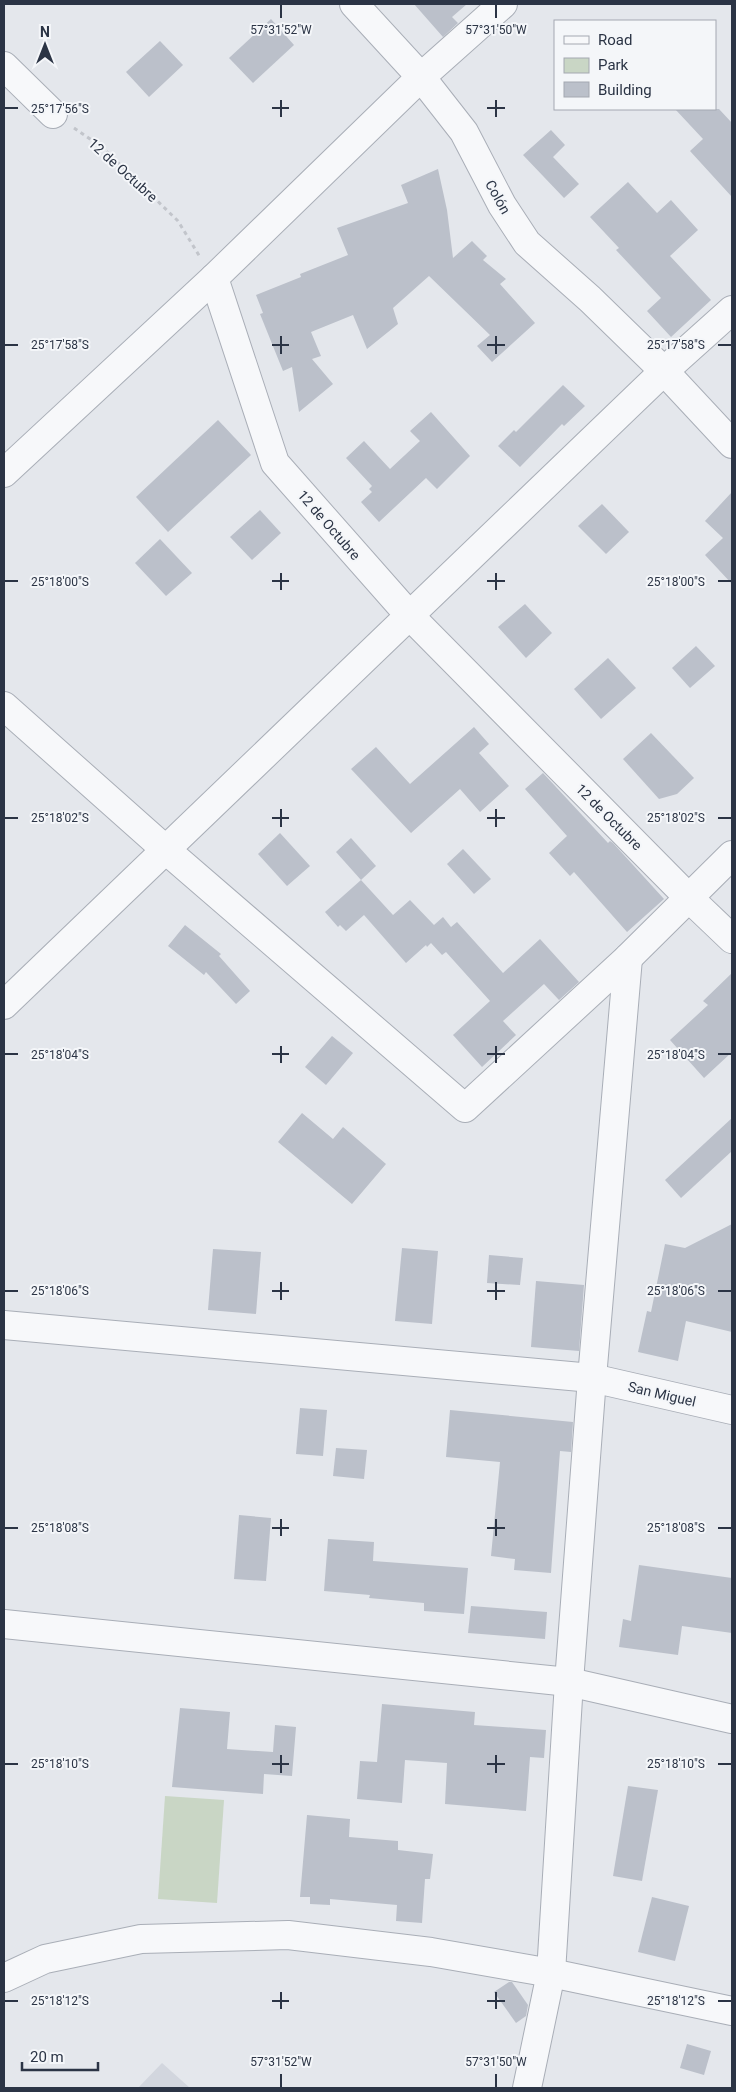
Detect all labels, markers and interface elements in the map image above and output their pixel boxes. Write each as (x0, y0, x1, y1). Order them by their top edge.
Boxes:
north arrow (20, 20, 70, 70)
legend (554, 20, 716, 110)
text: 57°31'52"W (250, 23, 312, 37)
text: 57°31'50"W (465, 23, 527, 37)
text: N (40, 24, 50, 40)
text: Road (598, 31, 632, 49)
text: Park (598, 56, 629, 74)
text: Building (598, 81, 652, 99)
text: 25°17'56"S (31, 102, 89, 116)
street label: 12 de Octubre (85, 135, 161, 205)
street label: Colón (482, 177, 514, 217)
text: 25°17'58"S (31, 338, 89, 352)
text: 25°17'58"S (647, 338, 705, 352)
street label: 12 de Octubre (294, 487, 364, 563)
text: 25°18'00"S (31, 575, 89, 589)
text: 25°18'00"S (647, 575, 705, 589)
street label: 12 de Octubre (573, 781, 645, 853)
text: 25°18'02"S (31, 811, 89, 825)
text: 25°18'02"S (647, 811, 705, 825)
text: 25°18'04"S (31, 1048, 89, 1062)
text: 25°18'04"S (647, 1048, 705, 1062)
text: 25°18'06"S (31, 1284, 89, 1298)
text: 25°18'06"S (647, 1284, 705, 1298)
street label: San Miguel (627, 1378, 697, 1410)
text: 25°18'08"S (31, 1521, 89, 1535)
text: 25°18'08"S (647, 1521, 705, 1535)
text: 25°18'10"S (31, 1757, 89, 1771)
text: 25°18'10"S (647, 1757, 705, 1771)
text: 25°18'12"S (31, 1994, 89, 2008)
text: 25°18'12"S (647, 1994, 705, 2008)
scale bar (22, 2040, 99, 2072)
text: 20 m (30, 2048, 64, 2066)
text: 57°31'52"W (250, 2055, 312, 2069)
text: 57°31'50"W (465, 2055, 527, 2069)

